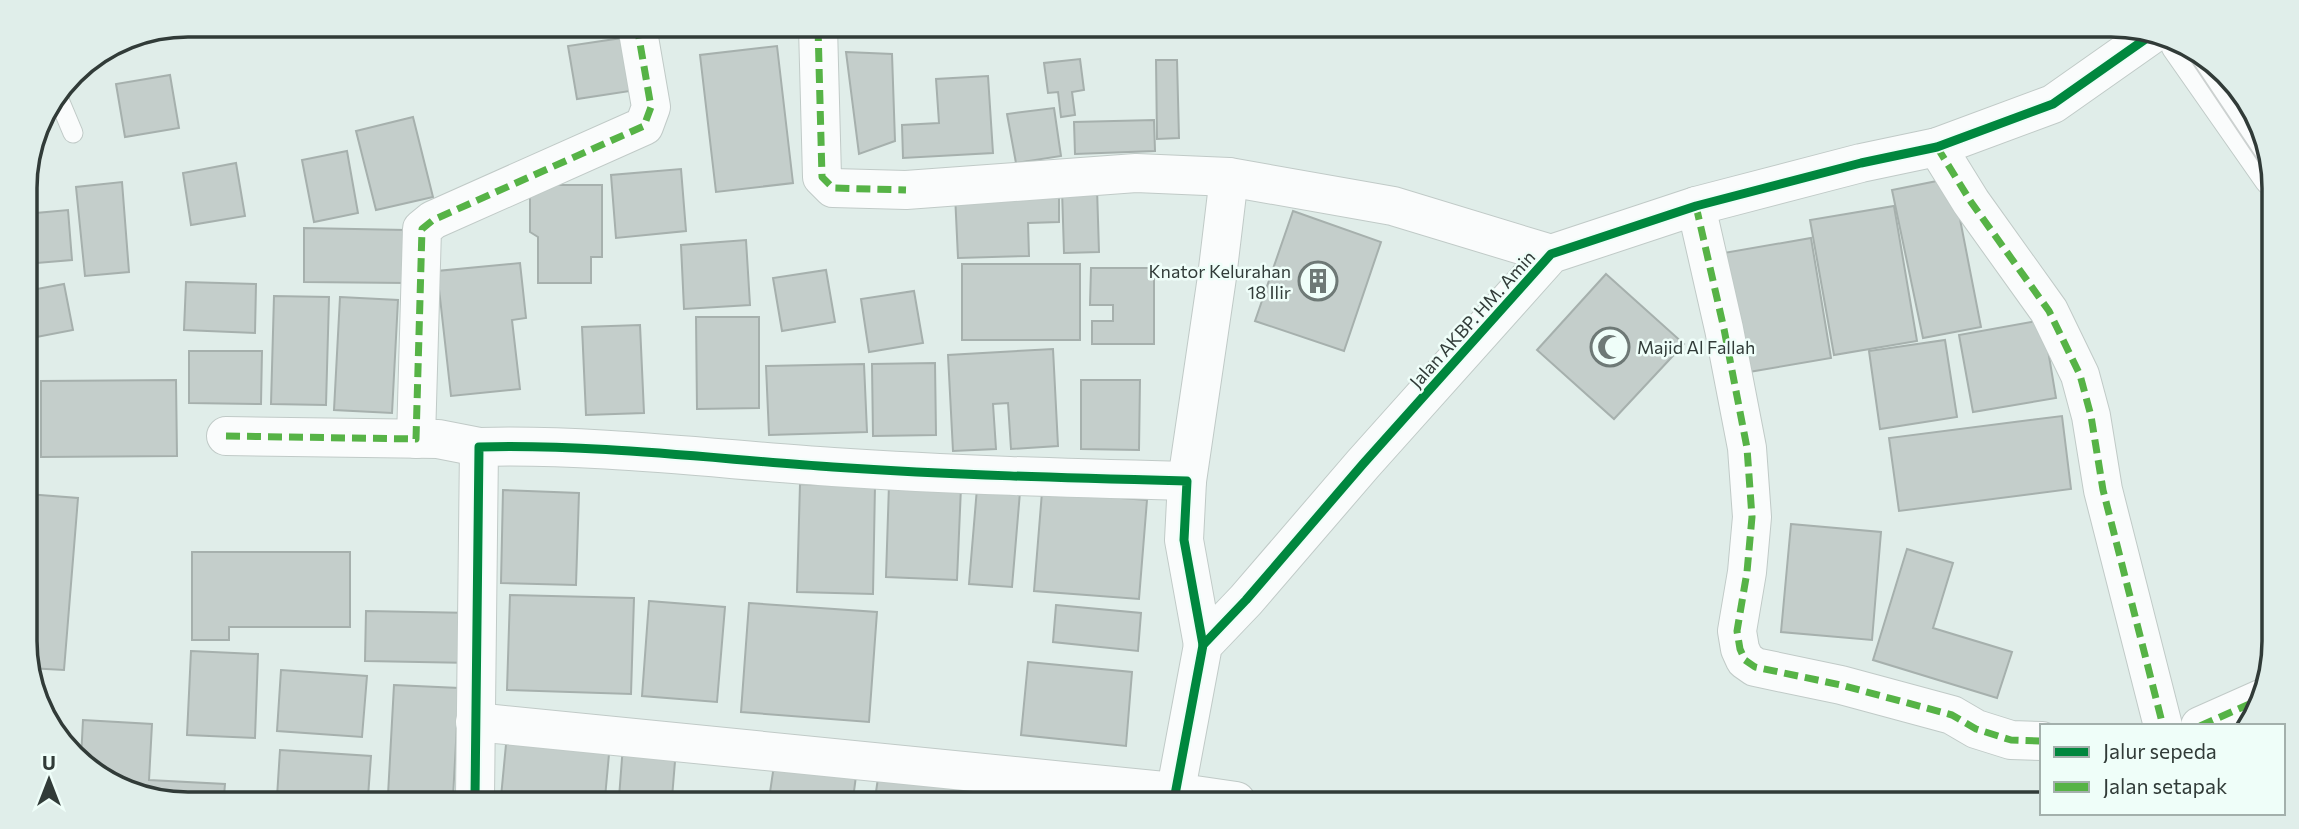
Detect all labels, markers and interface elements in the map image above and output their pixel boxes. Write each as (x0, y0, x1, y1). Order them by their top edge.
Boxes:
street label: Jalan AKBP. HM. Amin (1405, 246, 1539, 392)
place label: Knator Kelurahan 18 Ilir (1149, 260, 1291, 303)
building icon: Knator Kelurahan 18 Ilir (1297, 260, 1339, 302)
mosque icon: Majid Al Fallah (1589, 326, 1631, 368)
place label: Majid Al Fallah (1637, 336, 1755, 358)
legend (2040, 724, 2285, 815)
text: Jalur sepeda (2103, 738, 2217, 763)
north arrow (14, 745, 84, 815)
text: U (42, 751, 56, 774)
text: Jalan setapak (2103, 773, 2227, 798)

